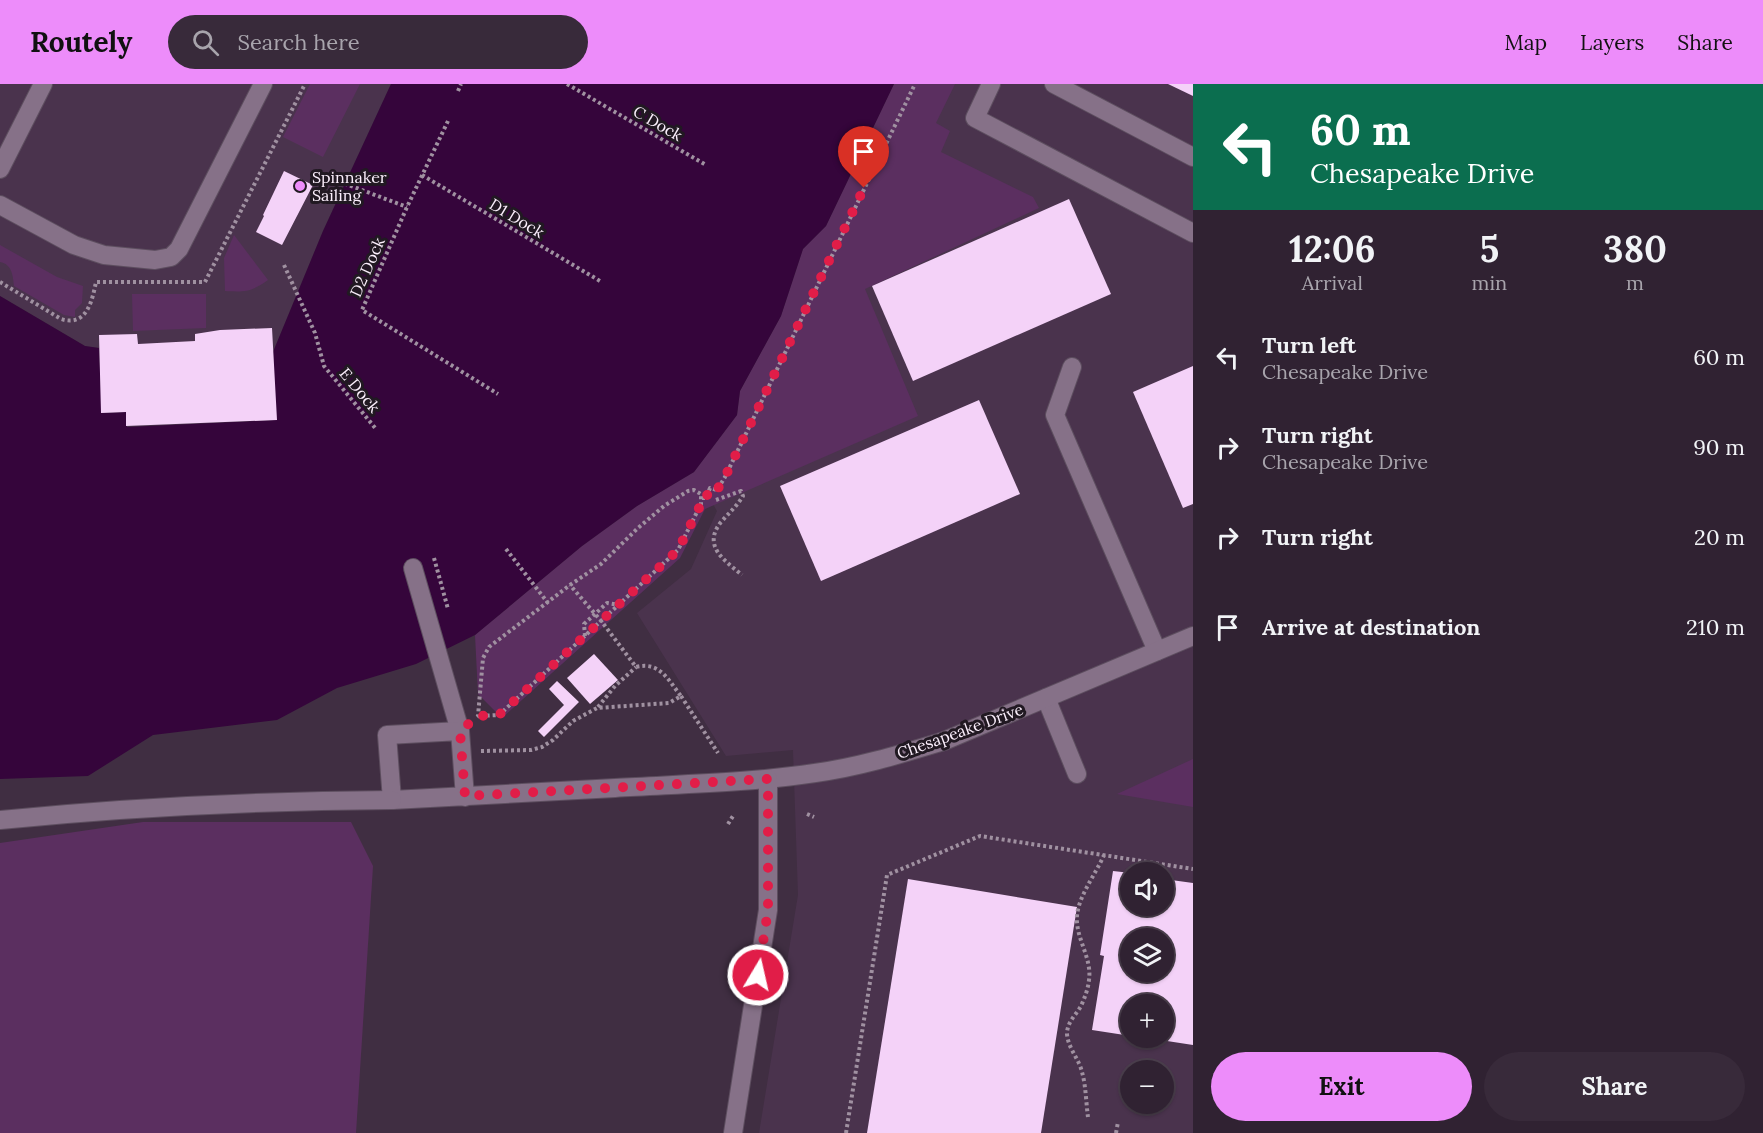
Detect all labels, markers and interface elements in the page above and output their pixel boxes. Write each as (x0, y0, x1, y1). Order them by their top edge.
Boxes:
search box (168, 15, 588, 69)
text: Routely (30, 24, 132, 60)
icon: search (189, 26, 222, 59)
text: Search here (237, 28, 360, 56)
text: Map (1504, 29, 1547, 56)
text: Layers (1580, 29, 1644, 56)
text: Share (1677, 29, 1733, 56)
street label: C Dock (630, 101, 687, 145)
text: 60 m (1310, 103, 1411, 157)
icon: left (1211, 108, 1289, 186)
pin (838, 126, 889, 188)
icon: arrive (847, 135, 880, 168)
text: Chesapeake Drive (1310, 156, 1534, 190)
place label: Spinnaker Sailing (312, 167, 387, 205)
marker: Spinnaker Sailing (293, 179, 307, 193)
street label: D1 Dock (486, 194, 548, 242)
text: 12:06 (1289, 226, 1375, 272)
text: 5 (1480, 226, 1499, 272)
text: 380 (1603, 226, 1667, 272)
street label: D2 Dock (345, 234, 389, 300)
text: Arrival (1302, 270, 1363, 295)
text: min (1472, 270, 1507, 295)
text: m (1626, 270, 1644, 295)
text: Turn left (1262, 331, 1356, 359)
icon: left (1211, 341, 1244, 374)
text: 60 m (1693, 343, 1745, 371)
text: Chesapeake Drive (1262, 359, 1428, 384)
street label: E Dock (335, 363, 385, 417)
text: Turn right (1262, 421, 1373, 449)
icon: right (1211, 431, 1244, 464)
text: 90 m (1693, 433, 1745, 461)
text: Chesapeake Drive (1262, 449, 1428, 474)
icon: right (1211, 521, 1244, 554)
text: Turn right (1262, 523, 1373, 551)
text: 20 m (1694, 523, 1745, 551)
icon: arrive (1211, 611, 1244, 644)
text: Arrive at destination (1262, 613, 1480, 641)
text: 210 m (1686, 613, 1745, 641)
street label: Chesapeake Drive (894, 699, 1026, 763)
map controls (1120, 862, 1174, 1114)
button: sound (1120, 862, 1174, 916)
button: layers (1120, 928, 1174, 982)
position arrow (726, 943, 790, 1007)
button: + (1120, 994, 1174, 1048)
button: Exit (1211, 1052, 1472, 1121)
button: Share (1484, 1052, 1745, 1121)
button: − (1120, 1060, 1174, 1114)

